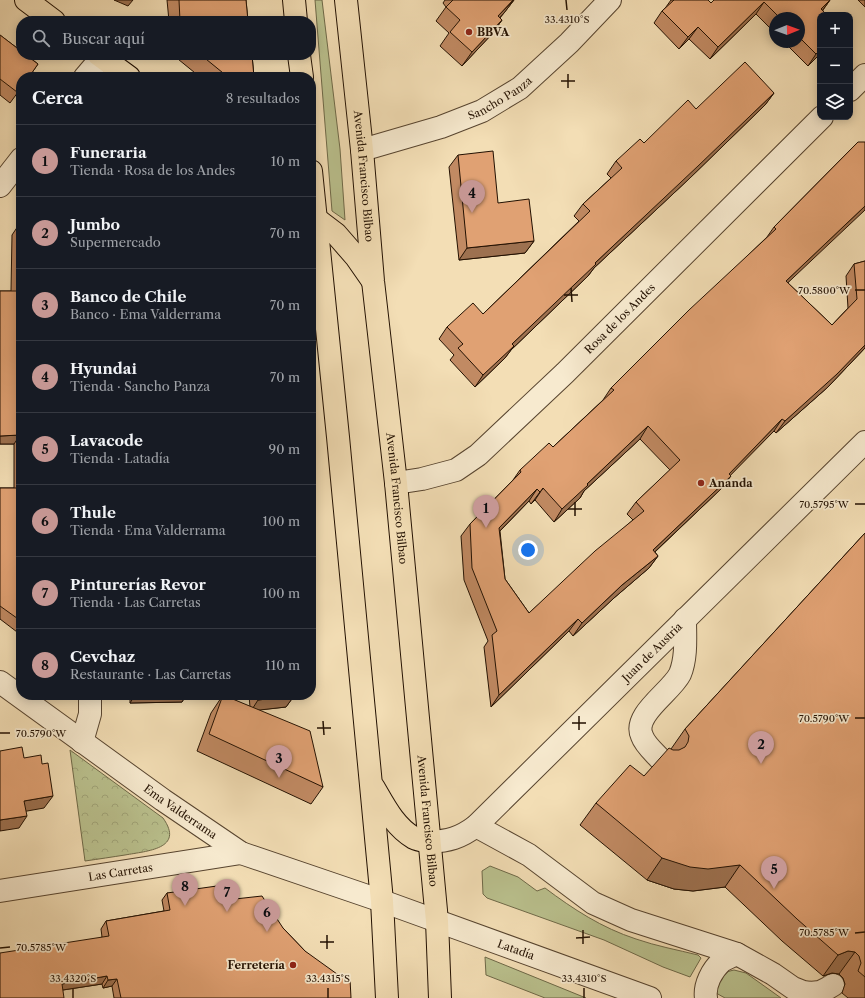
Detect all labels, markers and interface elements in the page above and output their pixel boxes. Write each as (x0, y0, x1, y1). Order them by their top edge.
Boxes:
north arrow (769, 12, 805, 48)
map controls (817, 12, 853, 120)
button: + (817, 12, 853, 48)
text: 33.4310°S (545, 13, 589, 26)
search box (16, 16, 316, 60)
place label: BBVA (477, 25, 510, 39)
icon: search (30, 27, 52, 49)
marker: BBVA (464, 27, 474, 37)
text: Buscar aquí (62, 29, 145, 48)
button: − (817, 48, 853, 84)
street label: Sancho Panza (466, 73, 535, 123)
button: layers (817, 84, 853, 120)
text: Cerca (32, 88, 83, 108)
text: 8 resultados (226, 90, 300, 106)
street label: Avenida Francisco Bilbao (351, 109, 377, 243)
text: Funeraria (70, 143, 147, 162)
text: 1 (42, 153, 48, 169)
text: 10 m (271, 153, 300, 169)
text: Tienda · Rosa de los Andes (70, 162, 235, 178)
pin: 4 (459, 180, 485, 213)
text: Jumbo (70, 215, 120, 234)
text: 2 (41, 225, 49, 241)
text: 70 m (270, 225, 300, 241)
text: Supermercado (70, 234, 161, 250)
street label: Rosa de los Andes (582, 280, 658, 357)
text: 70.5800°W (798, 284, 851, 297)
text: Banco de Chile (70, 287, 186, 306)
text: 3 (41, 297, 49, 313)
text: 70 m (270, 297, 300, 313)
text: Banco · Ema Valderrama (70, 306, 221, 322)
text: Hyundai (70, 359, 137, 378)
text: 4 (41, 369, 49, 385)
text: 70 m (270, 369, 300, 385)
text: Tienda · Sancho Panza (70, 378, 210, 394)
text: Lavacode (70, 431, 143, 450)
street label: Avenida Francisco Bilbao (383, 431, 411, 565)
text: 5 (41, 441, 49, 457)
text: 90 m (269, 441, 300, 457)
text: Tienda · Latadía (70, 450, 170, 466)
place label: Ananda (708, 476, 753, 490)
marker: Ananda (696, 478, 706, 488)
pin: 1 (473, 495, 499, 528)
text: 70.5795°W (799, 498, 850, 511)
text: Thule (70, 503, 116, 522)
text: 6 (41, 513, 49, 529)
text: 100 m (262, 513, 300, 529)
text: Tienda · Ema Valderrama (70, 522, 226, 538)
your location (518, 540, 538, 560)
text: Pinturerías Revor (70, 575, 206, 594)
text: 7 (42, 585, 48, 601)
text: 100 m (262, 585, 300, 601)
text: Tienda · Las Carretas (70, 594, 201, 610)
street label: Juan de Austria (618, 619, 685, 686)
text: Cevchaz (70, 647, 135, 666)
text: 8 (41, 657, 49, 673)
text: 110 m (265, 657, 300, 673)
text: Restaurante · Las Carretas (70, 666, 231, 682)
text: 70.5790°W (799, 712, 850, 725)
text: 70.5790°W (16, 727, 67, 740)
pin: 2 (748, 731, 774, 764)
pin: 3 (266, 745, 292, 778)
street label: Avenida Francisco Bilbao (414, 753, 441, 888)
street label: Ema Valderrama (141, 781, 220, 842)
pin: 5 (761, 856, 787, 889)
street label: Las Carretas (87, 860, 154, 884)
pin: 8 (172, 873, 198, 906)
pin: 7 (214, 879, 240, 912)
pin: 6 (254, 899, 280, 932)
text: 70.5785°W (799, 926, 850, 939)
street label: Latadía (495, 936, 537, 963)
text: 70.5785°W (16, 941, 67, 954)
place label: Ferretería (228, 958, 286, 972)
marker: Ferretería (288, 960, 298, 970)
text: 33.4320°S (50, 972, 96, 985)
text: 33.4315°S (306, 972, 350, 985)
text: 33.4310°S (562, 972, 606, 985)

